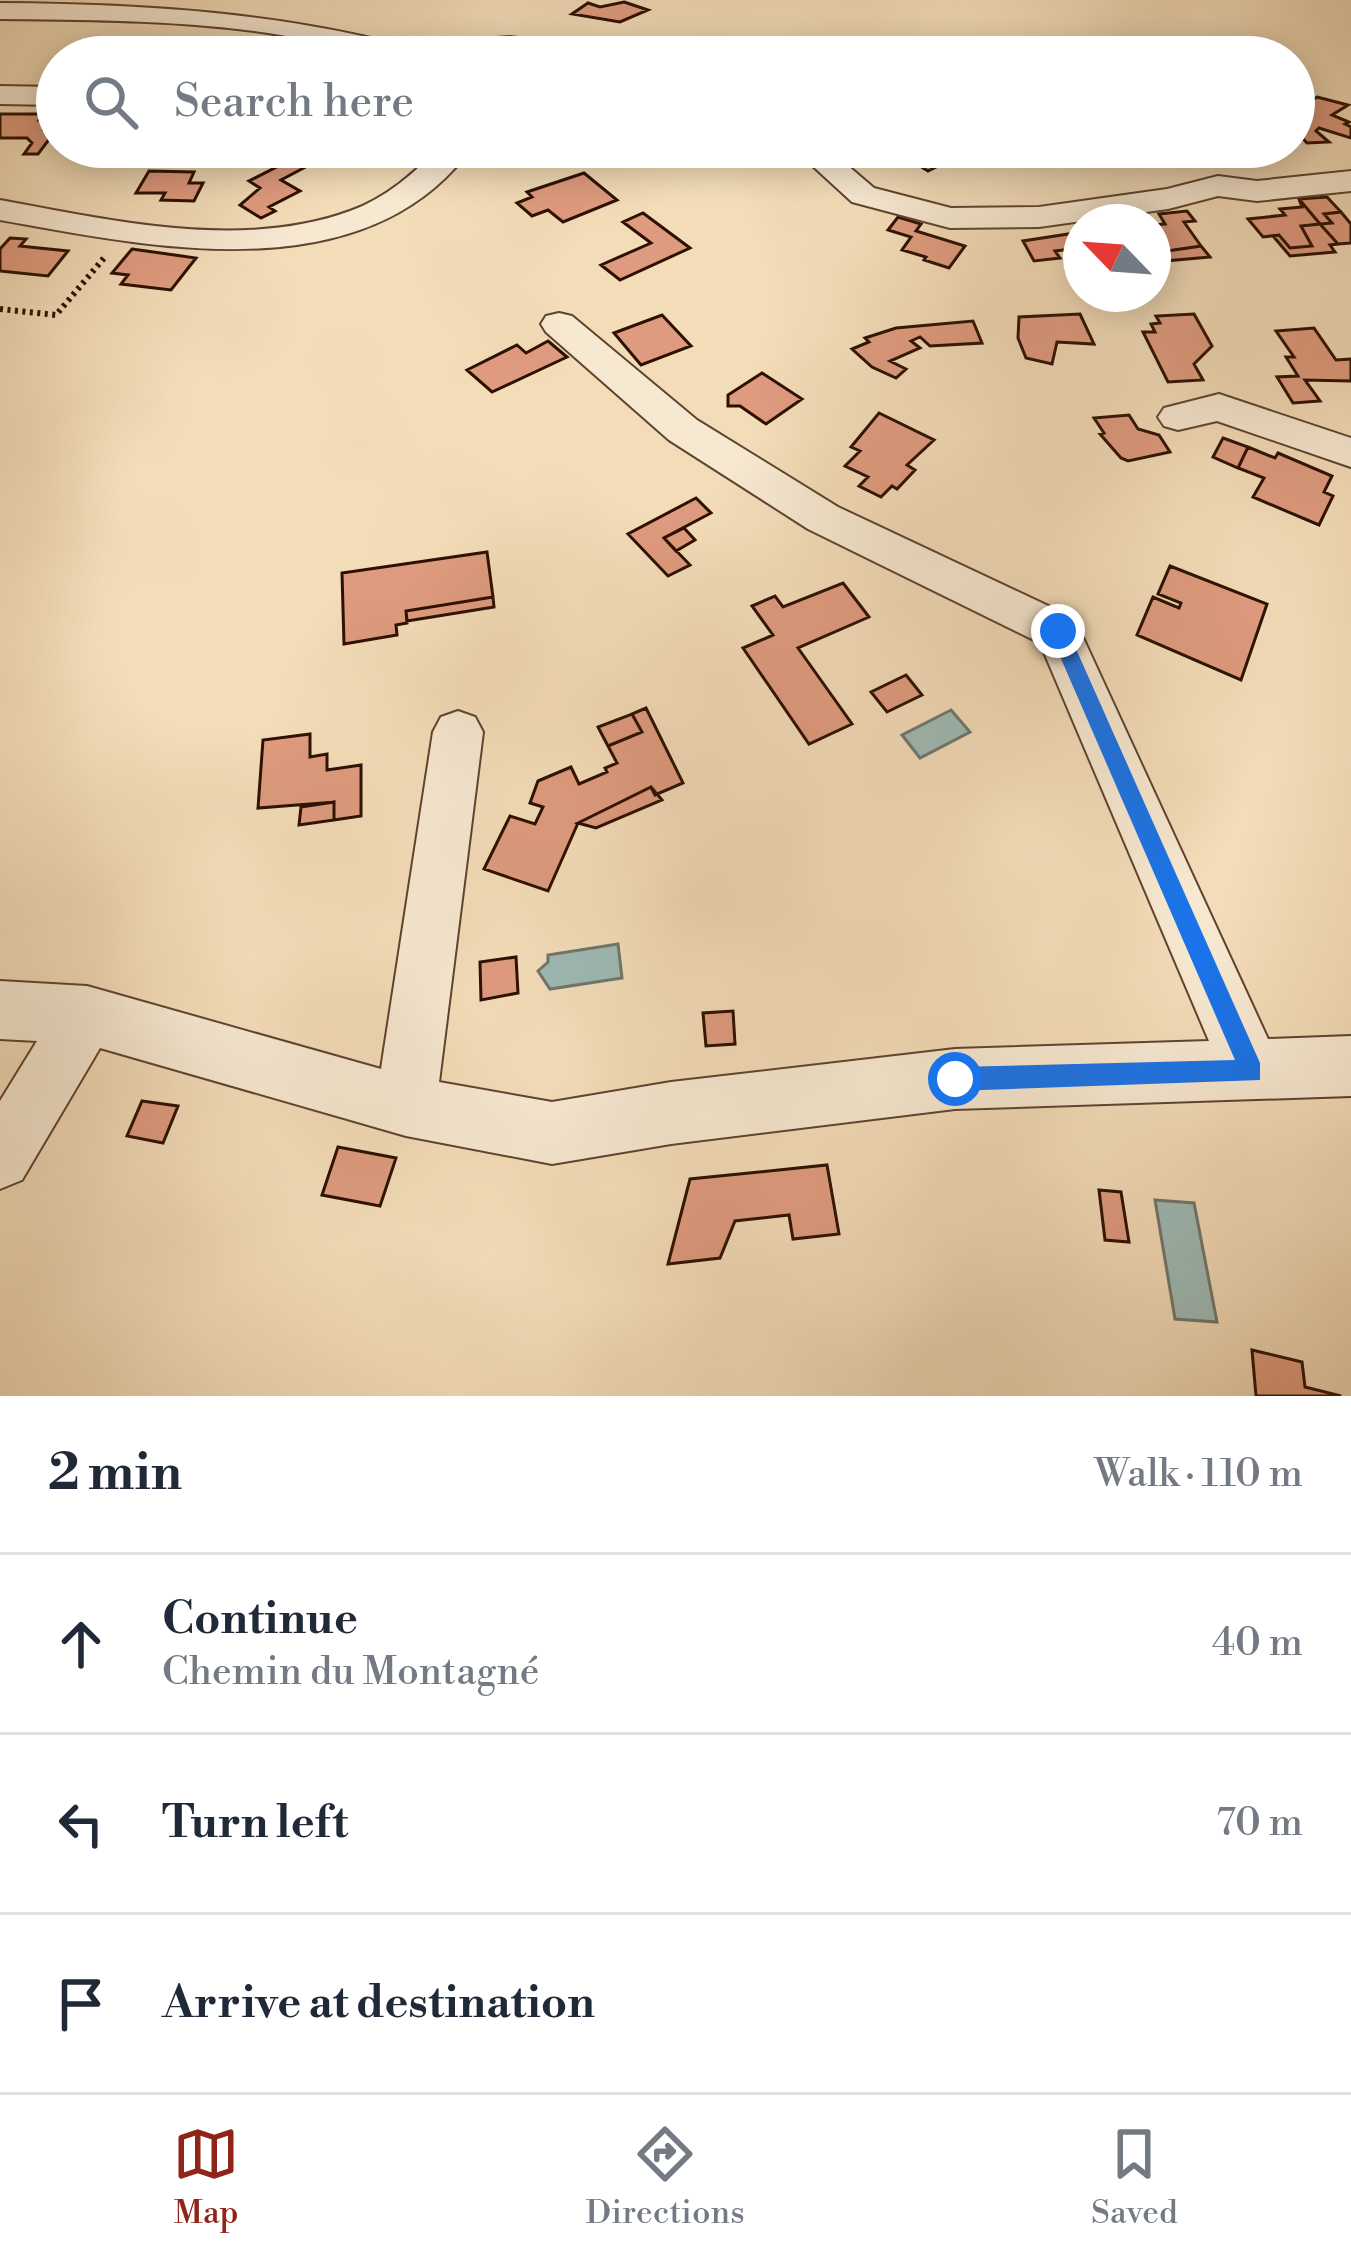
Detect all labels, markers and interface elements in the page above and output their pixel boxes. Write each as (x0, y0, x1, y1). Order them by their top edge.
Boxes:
search box (36, 36, 1315, 168)
icon: search (78, 69, 144, 135)
text: Search here (174, 74, 414, 131)
north arrow (1063, 204, 1171, 312)
route end (1031, 604, 1085, 658)
route start (928, 1052, 982, 1106)
text: 2 min (48, 1442, 182, 1506)
text: Walk · 110 m (1094, 1450, 1303, 1499)
text: Continue (162, 1591, 358, 1648)
icon: ahead (48, 1611, 114, 1677)
text: 40 m (1212, 1619, 1303, 1668)
text: Chemin du Montagné (162, 1648, 539, 1697)
icon: left (48, 1791, 114, 1857)
text: Turn left (162, 1795, 348, 1852)
text: 70 m (1216, 1799, 1303, 1848)
icon: arrive (48, 1971, 114, 2037)
text: Arrive at destination (162, 1975, 595, 2032)
tab: Map (173, 2121, 239, 2234)
tab: Directions (586, 2121, 745, 2234)
tab: Saved (1091, 2121, 1178, 2234)

